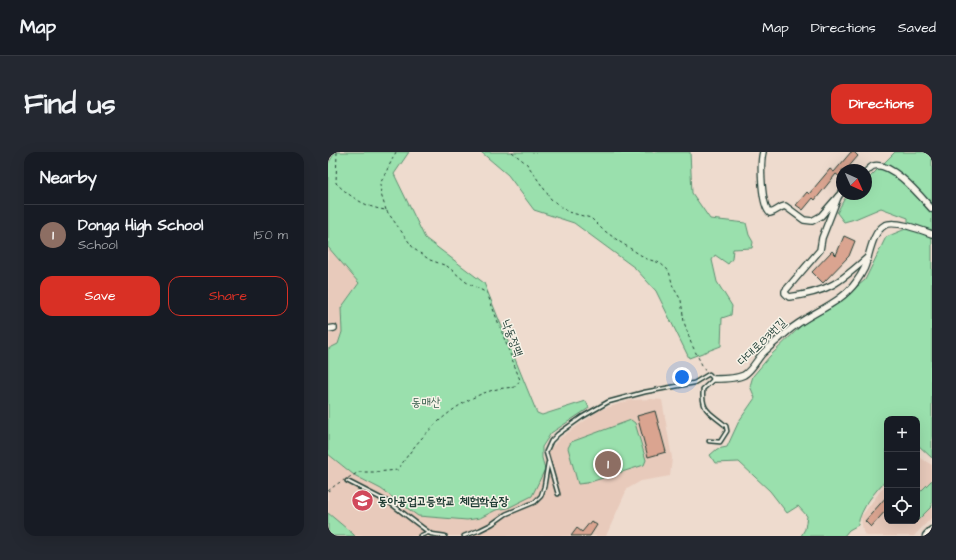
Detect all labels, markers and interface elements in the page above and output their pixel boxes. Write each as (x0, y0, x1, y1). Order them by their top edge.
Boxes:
text: Map (20, 14, 56, 41)
text: Map (762, 18, 789, 38)
text: Directions (811, 18, 876, 38)
text: Saved (898, 18, 936, 38)
button: Directions (831, 84, 932, 124)
text: Find us (24, 85, 115, 124)
north arrow (836, 164, 872, 200)
text: Nearby (40, 166, 97, 190)
text: Donga High School (78, 215, 203, 236)
text: 1 (52, 226, 54, 244)
text: 150 m (254, 226, 288, 244)
text: School (78, 236, 118, 254)
button: Save (40, 276, 160, 316)
button: Share (168, 276, 288, 316)
street label: 다대로83번길 (734, 314, 791, 370)
street label: 낙동정맥 (497, 317, 527, 359)
your location (672, 367, 692, 387)
park label: 동매산 (412, 394, 441, 411)
map controls (884, 416, 920, 524)
button: + (884, 416, 920, 452)
pin: 1 (595, 449, 621, 479)
button: − (884, 452, 920, 488)
school or university icon: 동아공업고등학교 체험학습장 (349, 488, 375, 514)
button: locate (884, 488, 920, 524)
place label: 동아공업고등학교 체험학습장 (378, 493, 509, 510)

